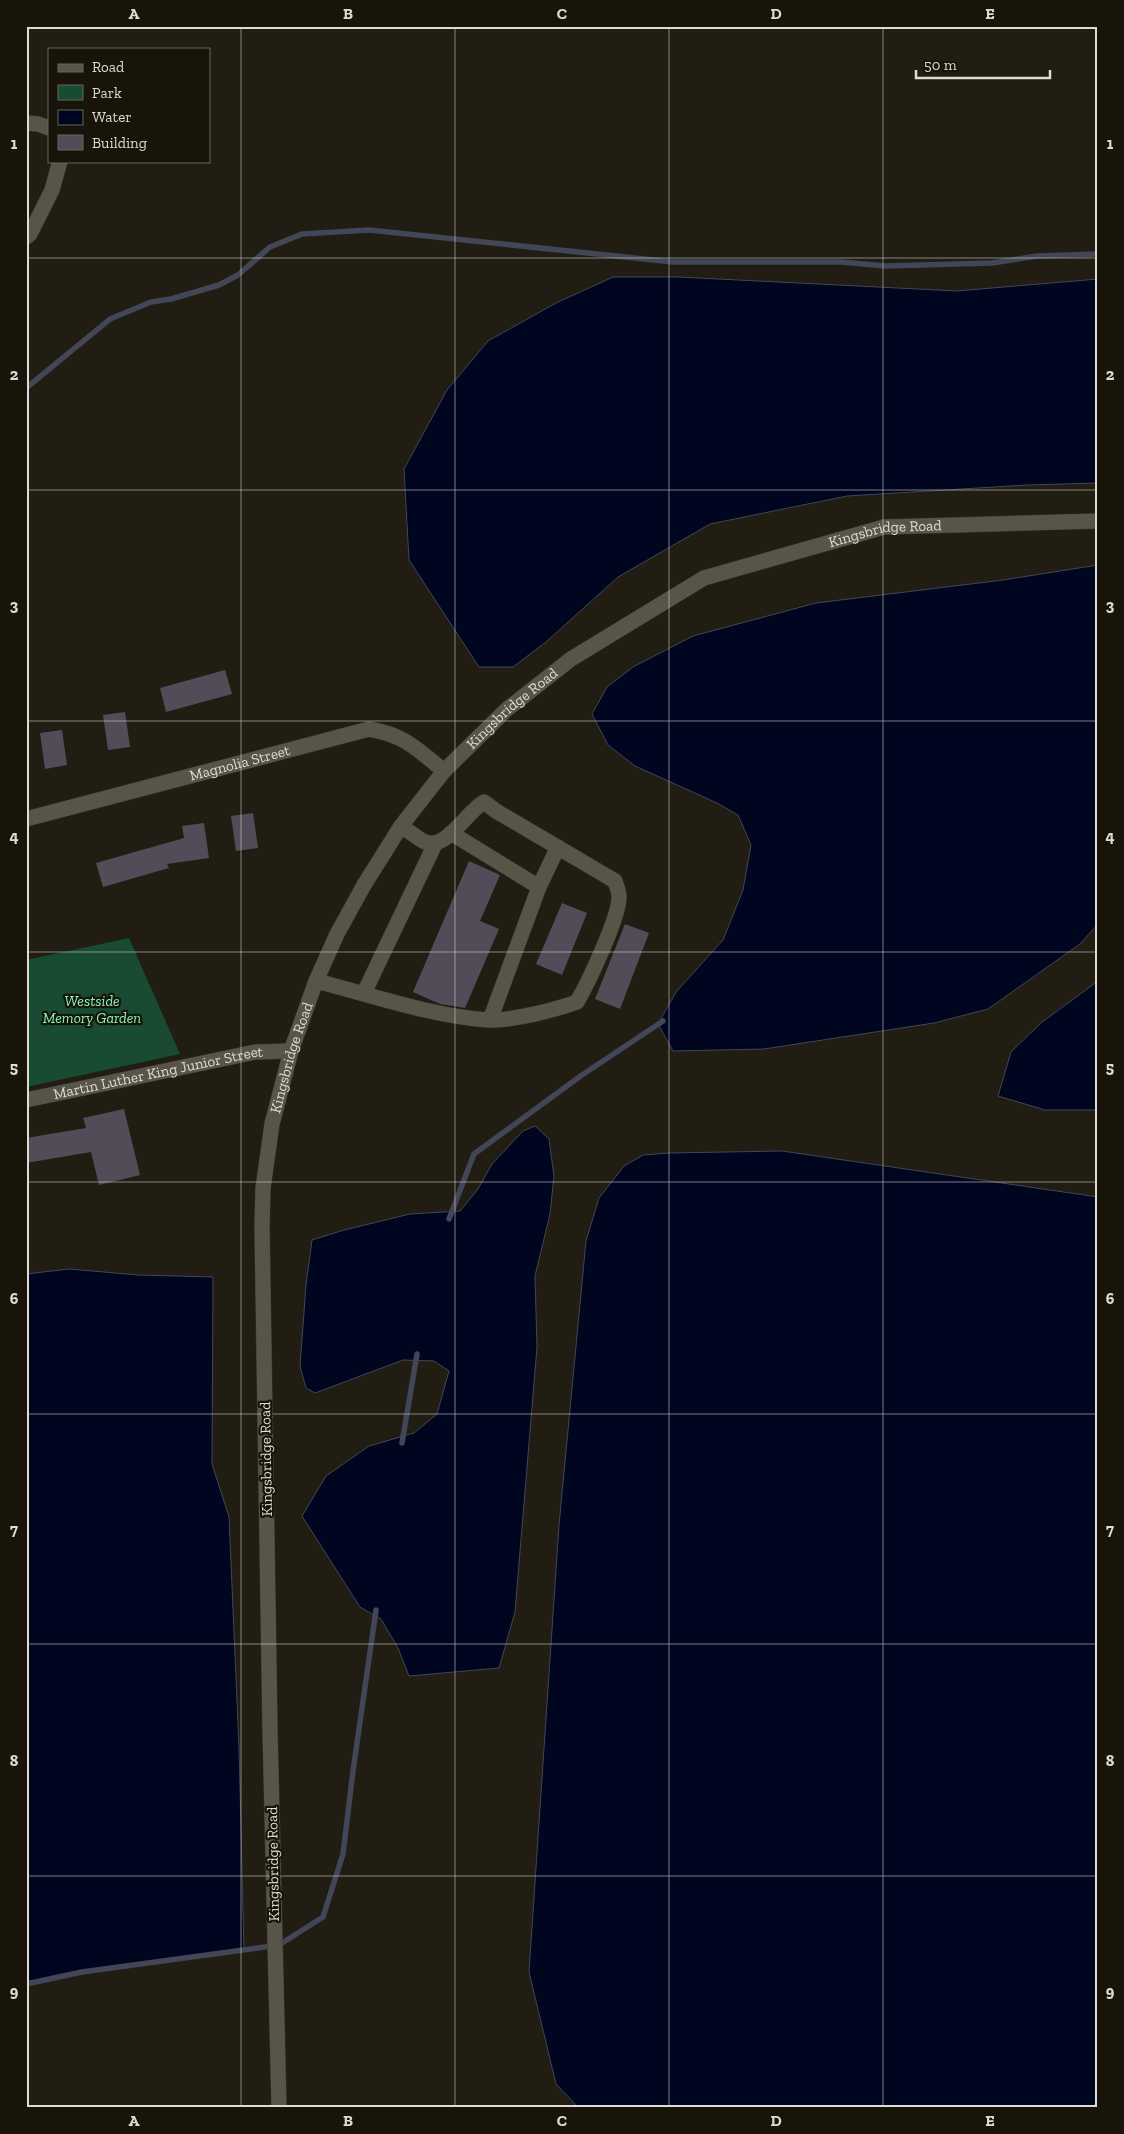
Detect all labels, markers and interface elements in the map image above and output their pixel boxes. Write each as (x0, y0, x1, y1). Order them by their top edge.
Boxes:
text: A (129, 4, 140, 23)
text: B (343, 4, 353, 23)
text: C (557, 4, 567, 23)
text: D (770, 4, 782, 23)
text: E (985, 4, 995, 23)
legend (48, 48, 210, 162)
scale bar (916, 48, 1050, 80)
text: 50 m (924, 56, 957, 74)
text: Road (92, 58, 125, 76)
text: Park (92, 84, 122, 102)
text: Water (92, 108, 132, 126)
text: 1 (11, 134, 18, 153)
text: Building (92, 134, 147, 152)
text: 1 (1107, 134, 1114, 153)
text: 2 (10, 365, 19, 384)
text: 2 (1106, 365, 1115, 384)
street label: Kingsbridge Road (826, 516, 943, 551)
text: 3 (10, 596, 19, 615)
text: 3 (1106, 596, 1115, 615)
street label: Kingsbridge Road (463, 664, 562, 753)
street label: Magnolia Street (187, 741, 292, 785)
text: 4 (9, 827, 19, 846)
text: 4 (1105, 827, 1115, 846)
park label: Westside Memory Garden (43, 992, 141, 1027)
street label: Kingsbridge Road (266, 999, 317, 1115)
street label: Martin Luther King Junior Street (52, 1043, 264, 1103)
text: 5 (10, 1058, 18, 1077)
text: 5 (1106, 1058, 1114, 1077)
text: 6 (10, 1289, 19, 1308)
text: 6 (1106, 1289, 1115, 1308)
street label: Kingsbridge Road (256, 1401, 276, 1517)
text: 7 (10, 1520, 18, 1539)
text: 7 (1106, 1520, 1114, 1539)
text: 8 (10, 1751, 19, 1770)
text: 8 (1106, 1751, 1115, 1770)
street label: Kingsbridge Road (263, 1806, 283, 1922)
text: 9 (10, 1982, 19, 2001)
text: 9 (1106, 1982, 1115, 2001)
text: A (129, 2111, 140, 2130)
text: B (343, 2111, 353, 2130)
text: C (557, 2111, 567, 2130)
text: D (770, 2111, 782, 2130)
text: E (985, 2111, 995, 2130)

